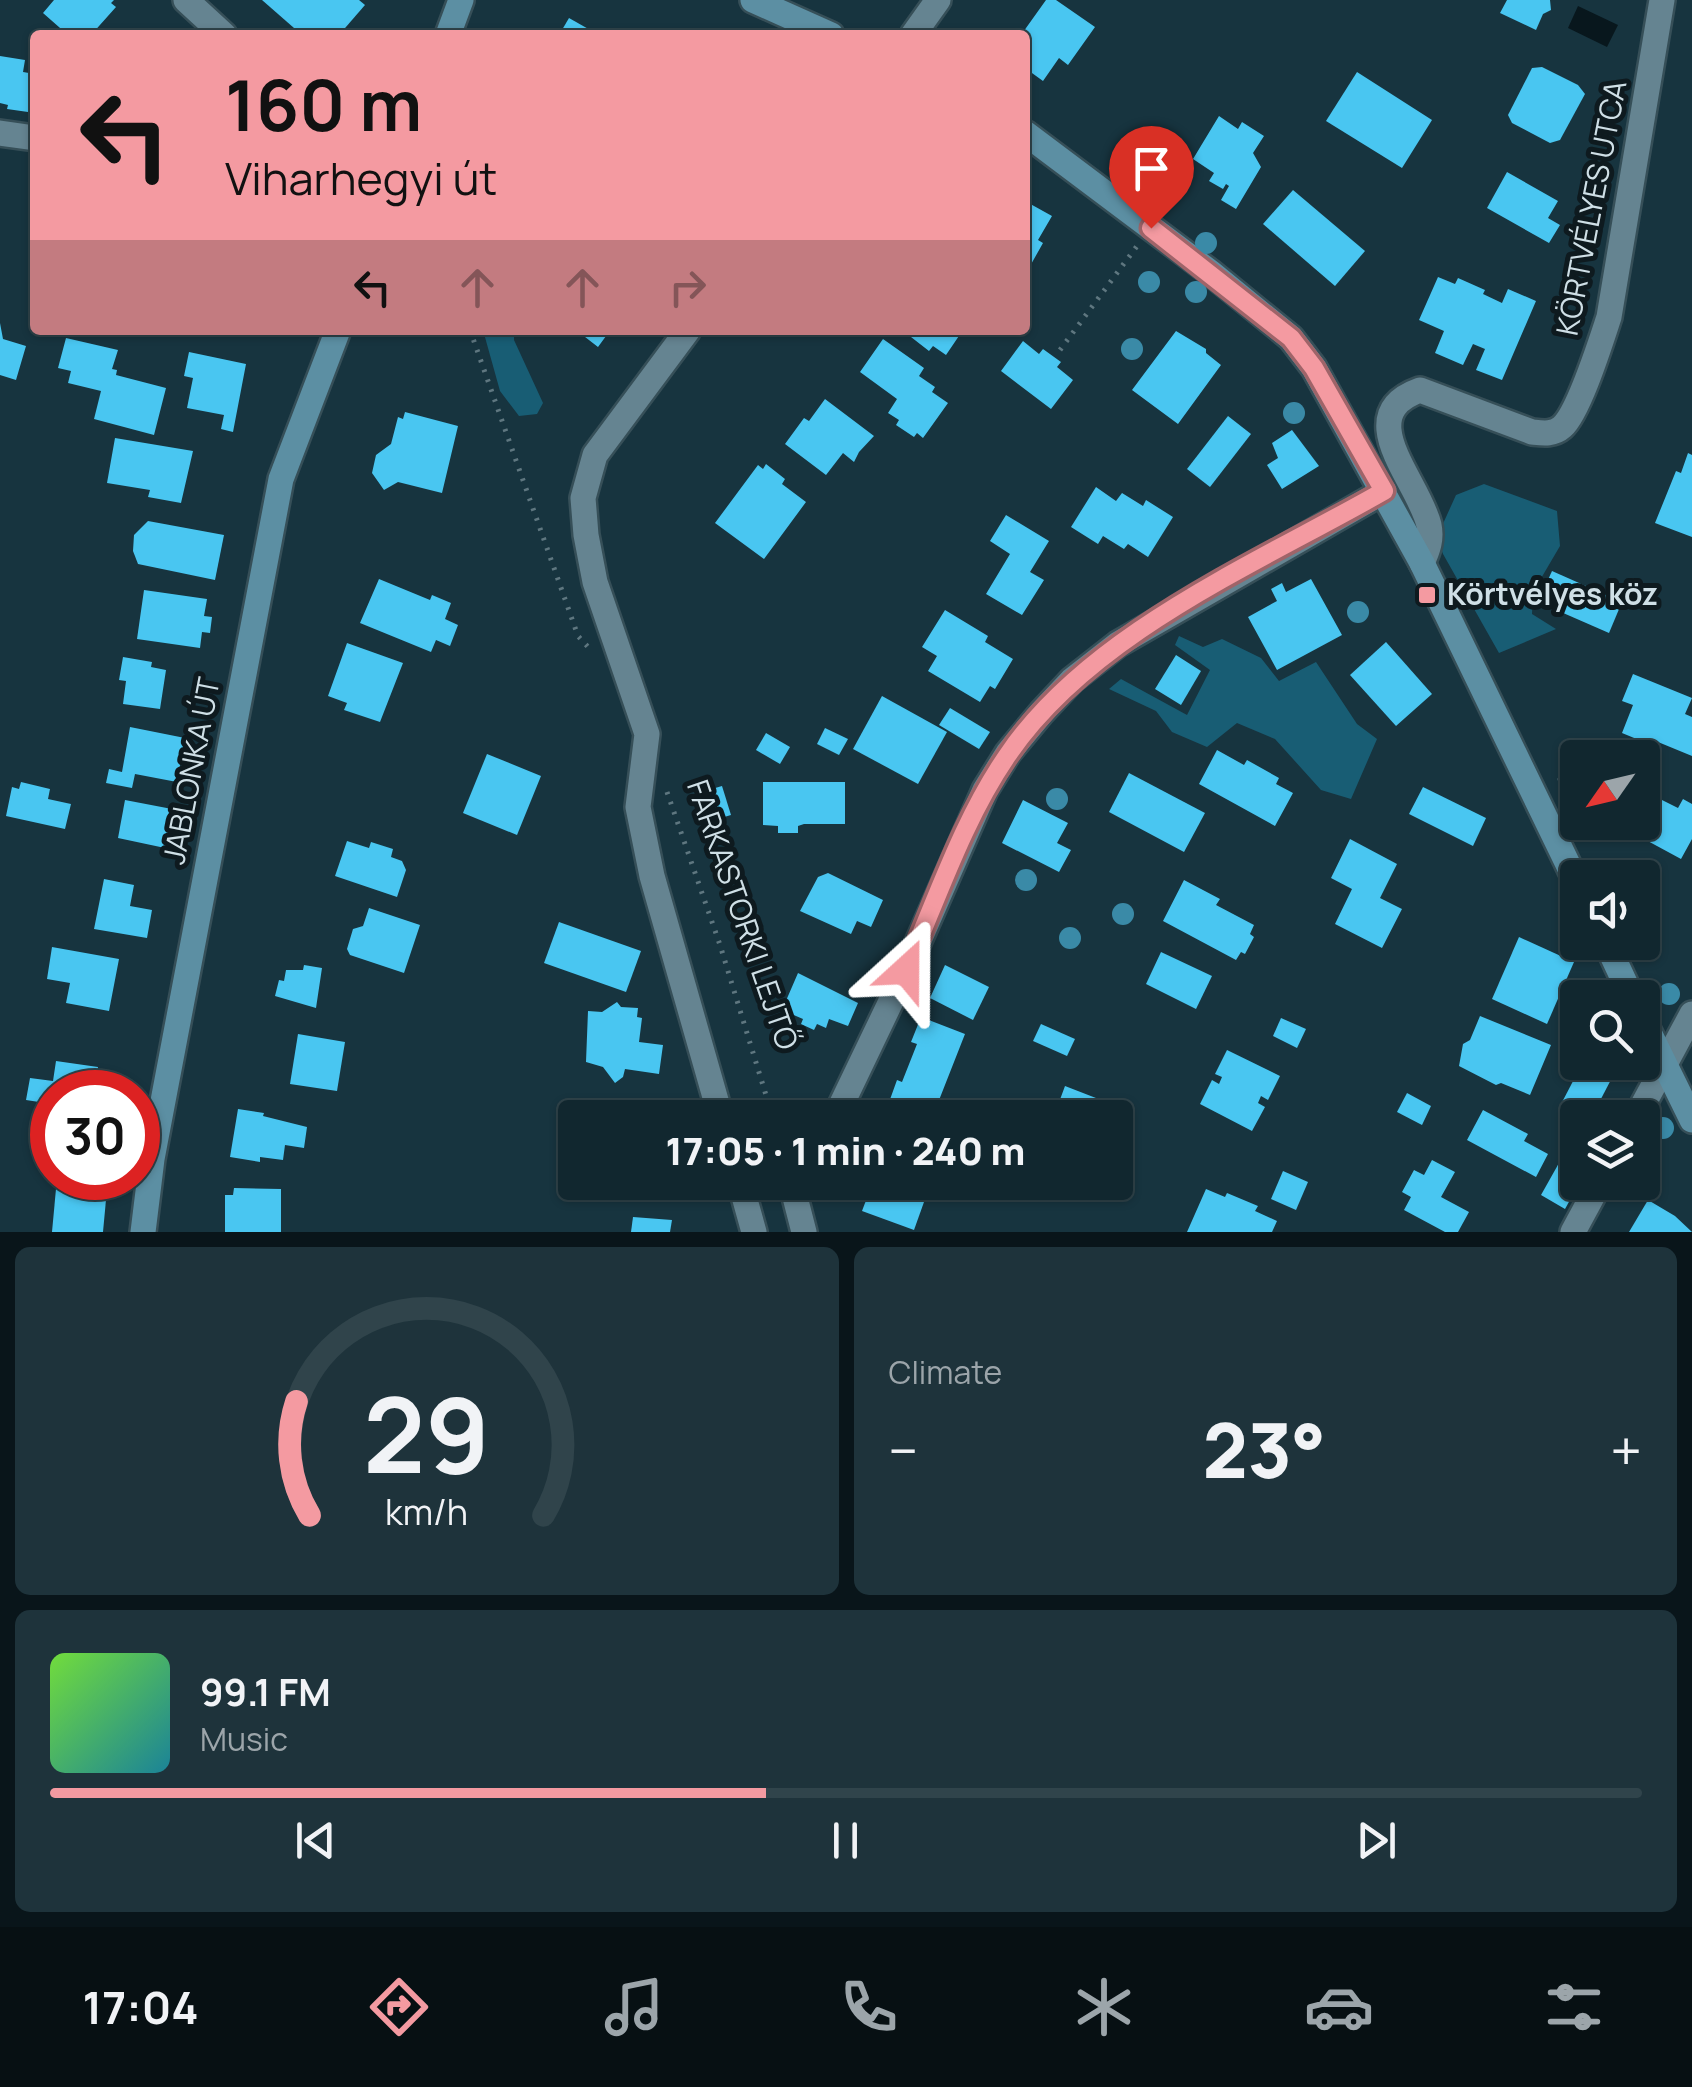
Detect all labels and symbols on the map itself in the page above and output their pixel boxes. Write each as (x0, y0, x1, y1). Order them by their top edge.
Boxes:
street label: KÖRTVÉLYES UTCA (1546, 77, 1635, 339)
pin (1109, 126, 1194, 229)
place label: Körtvélyes köz (1447, 573, 1658, 614)
marker: Körtvélyes köz (1416, 584, 1438, 606)
street label: JABLONKA ÚT (152, 674, 229, 868)
north arrow (1560, 740, 1660, 840)
street label: FARKASTORKI LEJTŐ (678, 774, 809, 1055)
position arrow (854, 918, 958, 1022)
speed limit sign: 30 (30, 1070, 160, 1200)

